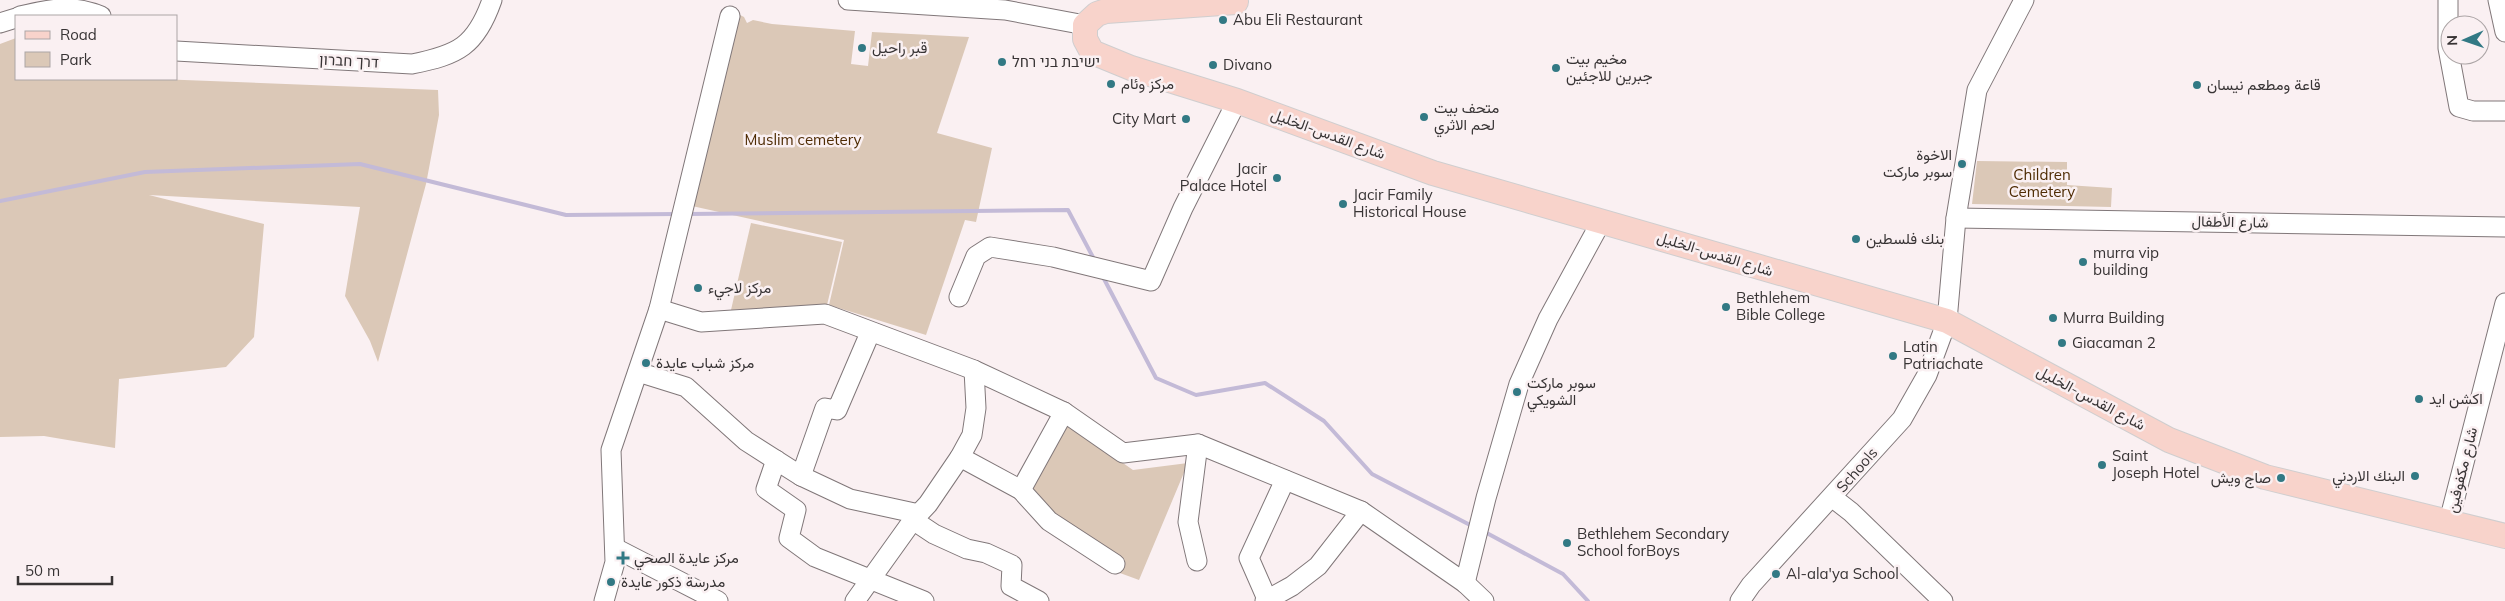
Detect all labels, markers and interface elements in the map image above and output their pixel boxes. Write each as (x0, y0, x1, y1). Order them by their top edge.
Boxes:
place label: Abu Eli Restaurant (1233, 10, 1363, 29)
marker: Abu Eli Restaurant (1217, 14, 1229, 26)
legend (15, 15, 178, 80)
north arrow (2440, 15, 2490, 65)
text: Road (60, 25, 97, 44)
text: N (2443, 35, 2461, 46)
place label: قبر راحيل (872, 38, 928, 57)
marker: قبر راحيل (856, 42, 868, 54)
street label: דרך חברון (319, 49, 379, 72)
place label: مخيم بيت جبرين للاجئين (1566, 49, 1653, 86)
text: Park (60, 50, 92, 69)
place label: ישיבת בני רחל (1012, 52, 1100, 71)
place label: Divano (1223, 55, 1272, 74)
marker: ישיבת בני רחל (996, 56, 1008, 68)
marker: Divano (1207, 59, 1219, 71)
marker: مخيم بيت جبرين للاجئين (1550, 62, 1562, 74)
place label: مركز وئام (1121, 74, 1174, 94)
place label: قاعة ومطعم نيسان (2207, 75, 2321, 95)
marker: مركز وئام (1105, 78, 1117, 90)
marker: قاعة ومطعم نيسان (2191, 79, 2203, 91)
place label: متحف بيت لحم الاثري (1434, 98, 1499, 138)
street label: شارع القدس-الخليل (1268, 104, 1388, 165)
place label: City Mart (1112, 109, 1176, 128)
marker: متحف بيت لحم الاثري (1418, 111, 1430, 123)
marker: City Mart (1180, 113, 1192, 125)
park label: Muslim cemetery (744, 130, 862, 149)
place label: الاخوة سوبر ماركت (1883, 145, 1952, 181)
marker: الاخوة سوبر ماركت (1956, 158, 1968, 170)
place label: Jacir Palace Hotel (1180, 159, 1268, 195)
park label: Children Cemetery (2009, 165, 2075, 201)
marker: Jacir Palace Hotel (1271, 172, 1283, 184)
place label: Jacir Family Historical House (1353, 185, 1466, 221)
marker: Jacir Family Historical House (1337, 198, 1349, 210)
street label: شارع الأطفال (2191, 211, 2269, 234)
street label: شارع القدس-الخليل (1654, 227, 1776, 282)
place label: بنك فلسطين (1866, 229, 1944, 249)
marker: بنك فلسطين (1850, 233, 1862, 245)
place label: murra vip building (2093, 243, 2159, 279)
marker: murra vip building (2077, 256, 2089, 268)
place label: مركز لاجيء (708, 278, 771, 301)
marker: مركز لاجيء (692, 282, 704, 294)
place label: Bethlehem Bible College (1736, 288, 1825, 324)
marker: Bethlehem Bible College (1720, 301, 1732, 313)
place label: Murra Building (2063, 308, 2165, 327)
marker: Murra Building (2047, 312, 2059, 324)
place label: Giacaman 2 (2072, 333, 2156, 352)
place label: Latin Patriachate (1903, 337, 1983, 373)
marker: Giacaman 2 (2056, 337, 2068, 349)
marker: Latin Patriachate (1887, 350, 1899, 362)
place label: مركز شباب عايدة (656, 353, 754, 372)
marker: مركز شباب عايدة (640, 357, 652, 369)
street label: شارع القدس-الخليل (2033, 361, 2149, 436)
place label: سوبر ماركت الشويكي (1527, 373, 1596, 413)
marker: سوبر ماركت الشويكي (1511, 386, 1523, 398)
place label: اكشن ايد (2429, 389, 2483, 409)
marker: اكشن ايد (2413, 393, 2425, 405)
street label: شارع مكفوفين (2442, 425, 2483, 515)
street label: Schools (1832, 443, 1881, 496)
place label: Saint Joseph Hotel (2112, 446, 2200, 482)
marker: Saint Joseph Hotel (2096, 459, 2108, 471)
place label: البنك الاردني (2332, 466, 2405, 489)
place label: صاج ويش (2211, 468, 2271, 489)
marker: البنك الاردني (2409, 470, 2421, 482)
marker: صاج ويش (2275, 472, 2287, 484)
place label: Bethlehem Secondary School forBoys (1577, 524, 1729, 560)
marker: Bethlehem Secondary School forBoys (1561, 537, 1573, 549)
place label: مركز عايدة الصحي (634, 548, 739, 571)
marker: مركز عايدة الصحي (616, 551, 630, 565)
scale bar (18, 554, 111, 586)
text: 50 m (25, 561, 60, 580)
place label: Al-ala'ya School (1786, 564, 1899, 583)
marker: Al-ala'ya School (1770, 568, 1782, 580)
place label: مدرسة ذكور عايدة (621, 572, 725, 591)
marker: مدرسة ذكور عايدة (605, 576, 617, 588)

